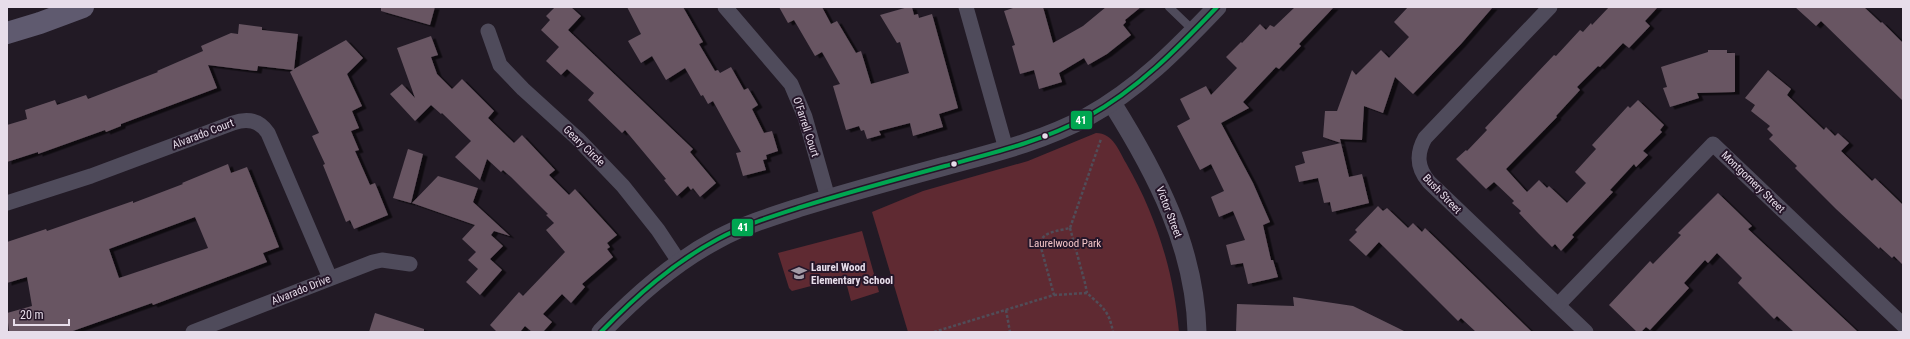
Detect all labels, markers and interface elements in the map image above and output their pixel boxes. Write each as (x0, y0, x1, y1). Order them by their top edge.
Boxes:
street label: O'Farrell Court (790, 95, 822, 159)
line badge: 41 (1070, 110, 1093, 130)
text: 41 (1075, 114, 1087, 127)
street label: Alvarado Court (171, 116, 235, 152)
street label: Geary Circle (561, 123, 607, 169)
unlabelled marker (1040, 131, 1050, 141)
street label: Montgomery Street (1719, 148, 1787, 216)
unlabelled marker (949, 159, 959, 169)
street label: Bush Street (1420, 172, 1464, 216)
street label: Victor Street (1153, 184, 1185, 240)
line badge: 41 (731, 218, 754, 237)
text: 41 (737, 221, 749, 234)
park label: Laurelwood Park (1029, 237, 1101, 250)
place label: Laurel Wood Elementary School (811, 261, 893, 287)
school or university icon: Laurel Wood Elementary School (790, 264, 808, 282)
street label: Alvarado Drive (270, 272, 332, 308)
scale bar (14, 301, 69, 327)
text: 20 m (20, 308, 44, 322)

